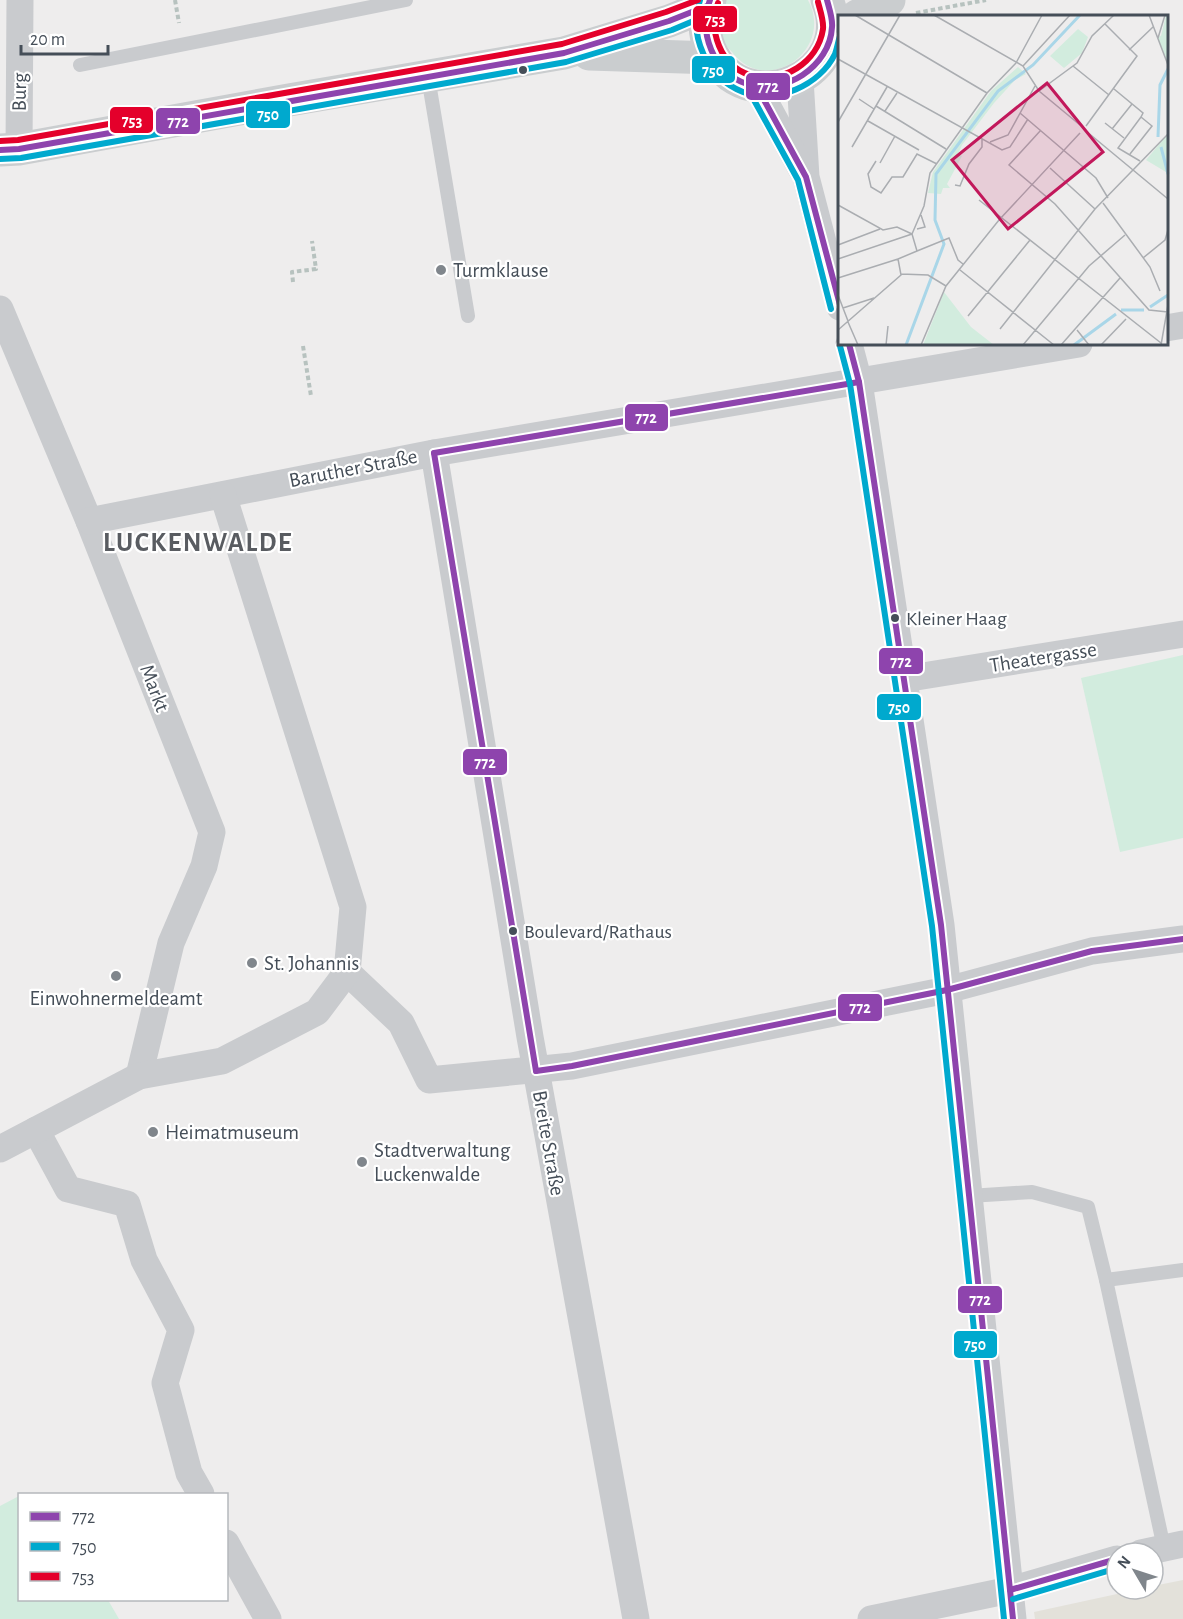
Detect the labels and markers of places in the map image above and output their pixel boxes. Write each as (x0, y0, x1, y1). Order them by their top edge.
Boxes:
unlabelled marker (517, 64, 529, 76)
place label: Turmklause (453, 260, 548, 281)
marker: Turmklause (434, 263, 448, 277)
place label: Kleiner Haag (906, 609, 1007, 629)
marker: Kleiner Haag (889, 612, 901, 624)
place label: Boulevard/Rathaus (524, 922, 672, 942)
marker: Boulevard/Rathaus (507, 925, 519, 937)
place label: St. Johannis (264, 953, 359, 974)
marker: St. Johannis (245, 956, 259, 970)
marker: Einwohnermeldeamt (109, 969, 123, 983)
place label: Einwohnermeldeamt (29, 988, 203, 1009)
place label: Heimatmuseum (165, 1122, 299, 1143)
marker: Heimatmuseum (146, 1125, 160, 1139)
place label: Stadtverwaltung Luckenwalde (374, 1140, 511, 1185)
marker: Stadtverwaltung Luckenwalde (355, 1155, 369, 1169)

